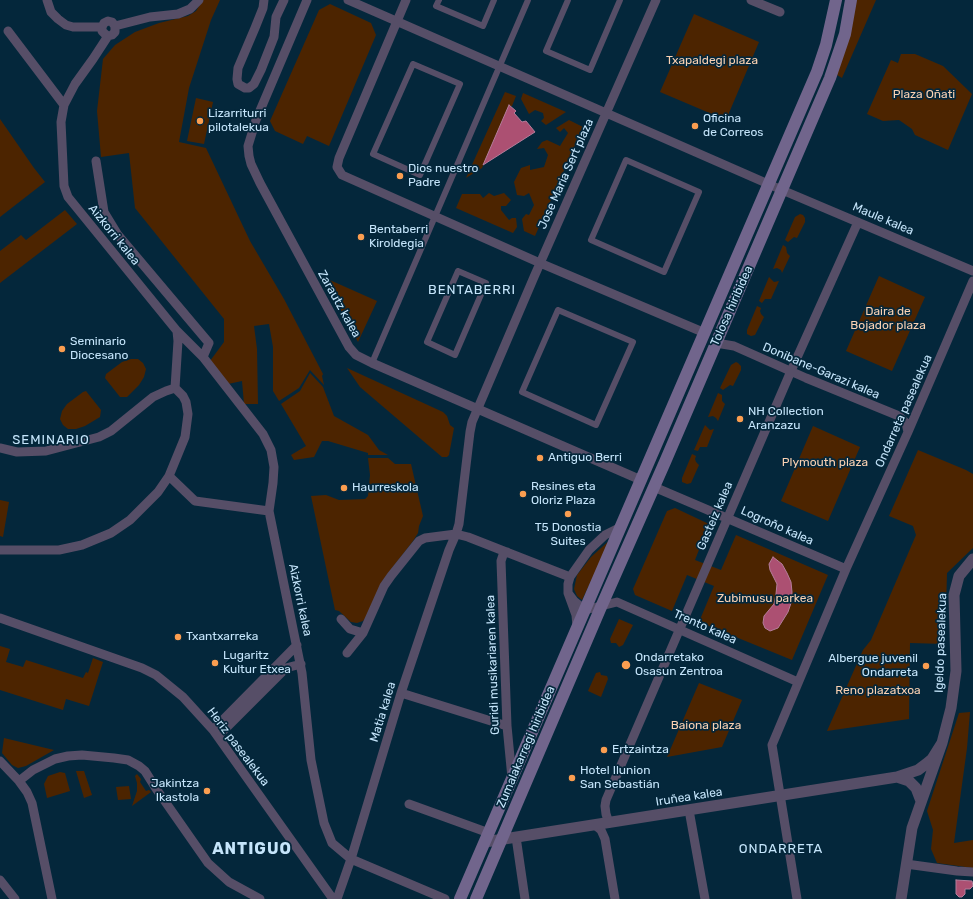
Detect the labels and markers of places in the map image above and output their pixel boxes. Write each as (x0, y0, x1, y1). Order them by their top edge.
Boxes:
place label: Lizarriturri pilotalekua (208, 107, 269, 135)
place label: Oficina de Correos (703, 112, 763, 140)
marker: Lizarriturri pilotalekua (195, 116, 205, 126)
marker: Oficina de Correos (690, 121, 700, 131)
place label: Dios nuestro Padre (408, 162, 478, 190)
marker: Dios nuestro Padre (395, 171, 405, 181)
place label: Bentaberri Kiroldegia (369, 223, 428, 251)
marker: Bentaberri Kiroldegia (356, 232, 366, 242)
place label: Seminario Diocesano (70, 335, 128, 363)
marker: Seminario Diocesano (57, 344, 67, 354)
place label: NH Collection Aranzazu (748, 405, 824, 433)
marker: NH Collection Aranzazu (735, 414, 745, 424)
place label: Antiguo Berri (548, 451, 622, 465)
marker: Antiguo Berri (535, 453, 545, 463)
place label: Resines eta Oloriz Plaza (531, 480, 596, 508)
place label: Haurreskola (352, 481, 419, 495)
marker: Haurreskola (339, 483, 349, 493)
marker: Resines eta Oloriz Plaza (518, 489, 528, 499)
marker: T5 Donostia Suites (563, 509, 573, 519)
place label: T5 Donostia Suites (535, 521, 601, 549)
place label: Txantxarreka (186, 630, 258, 644)
marker: Txantxarreka (173, 632, 183, 642)
place label: Lugaritz Kultur Etxea (223, 649, 291, 677)
place label: Ondarretako Osasun Zentroa (635, 651, 723, 679)
place label: Albergue juvenil Ondarreta (828, 652, 918, 680)
marker: Lugaritz Kultur Etxea (210, 658, 220, 668)
marker: Ondarretako Osasun Zentroa (620, 659, 632, 671)
marker: Albergue juvenil Ondarreta (921, 661, 931, 671)
place label: Ertzaintza (612, 743, 669, 757)
marker: Ertzaintza (599, 745, 609, 755)
place label: Hotel Ilunion San Sebastián (580, 764, 660, 792)
marker: Hotel Ilunion San Sebastián (567, 773, 577, 783)
place label: Jakintza Ikastola (151, 777, 199, 805)
marker: Jakintza Ikastola (202, 786, 212, 796)

